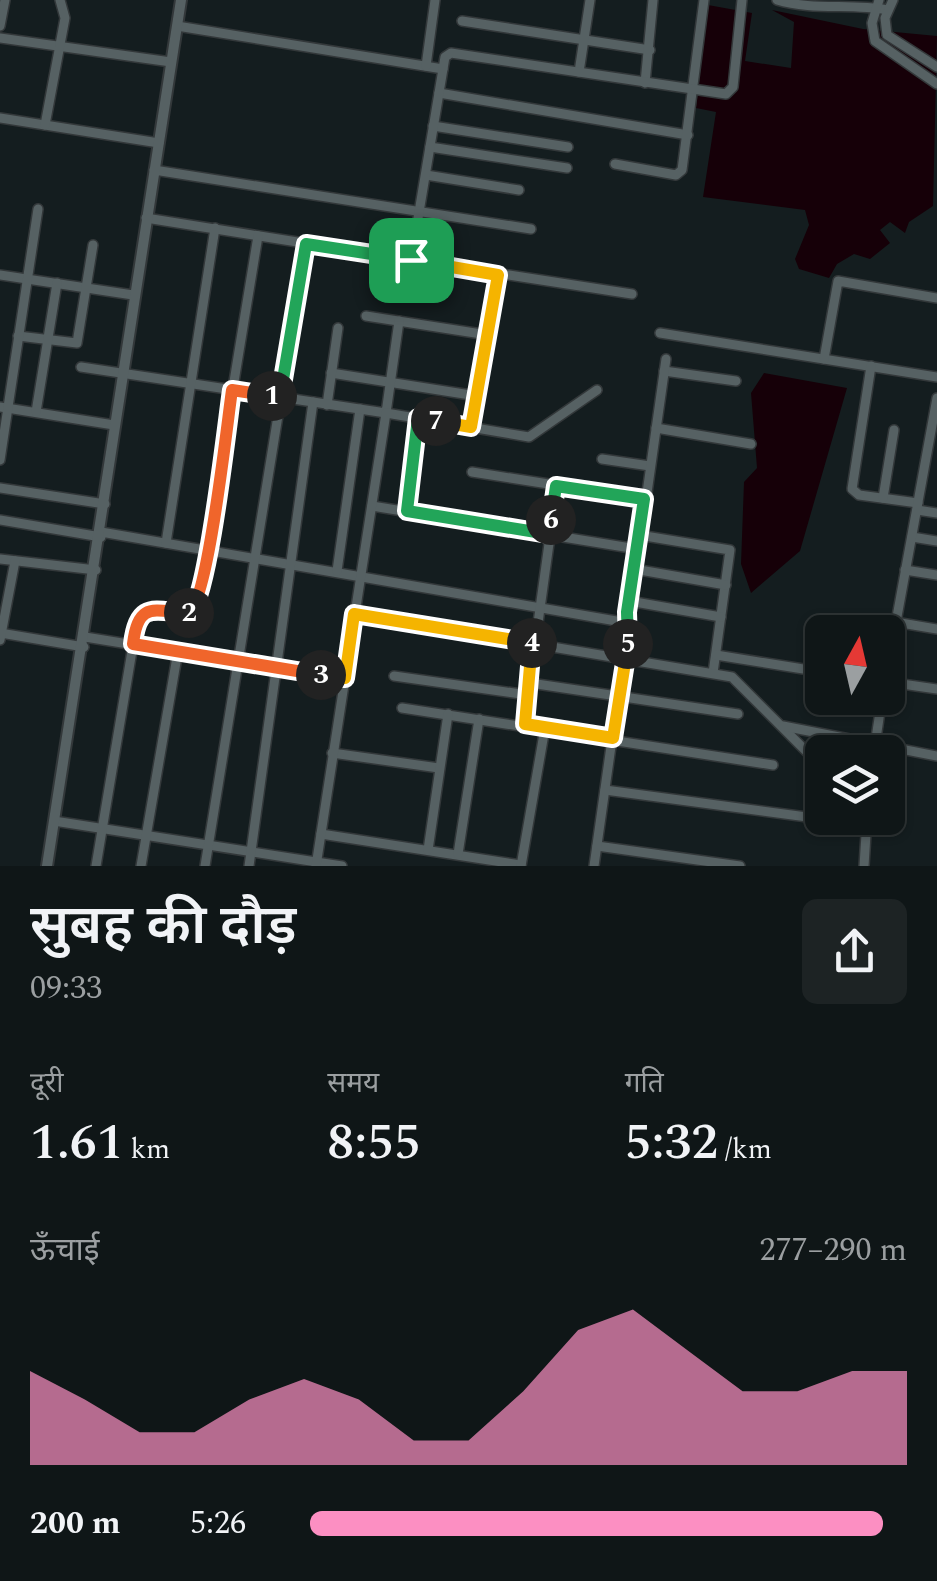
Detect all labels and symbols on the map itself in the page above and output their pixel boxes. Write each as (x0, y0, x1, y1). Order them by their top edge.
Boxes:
pin (369, 218, 454, 303)
pin: 1 (247, 371, 297, 421)
pin: 7 (411, 396, 461, 446)
pin: 6 (526, 495, 576, 545)
pin: 2 (164, 588, 214, 638)
north arrow (805, 615, 905, 715)
pin: 4 (507, 618, 557, 668)
pin: 5 (603, 619, 653, 669)
pin: 3 (296, 650, 346, 700)

